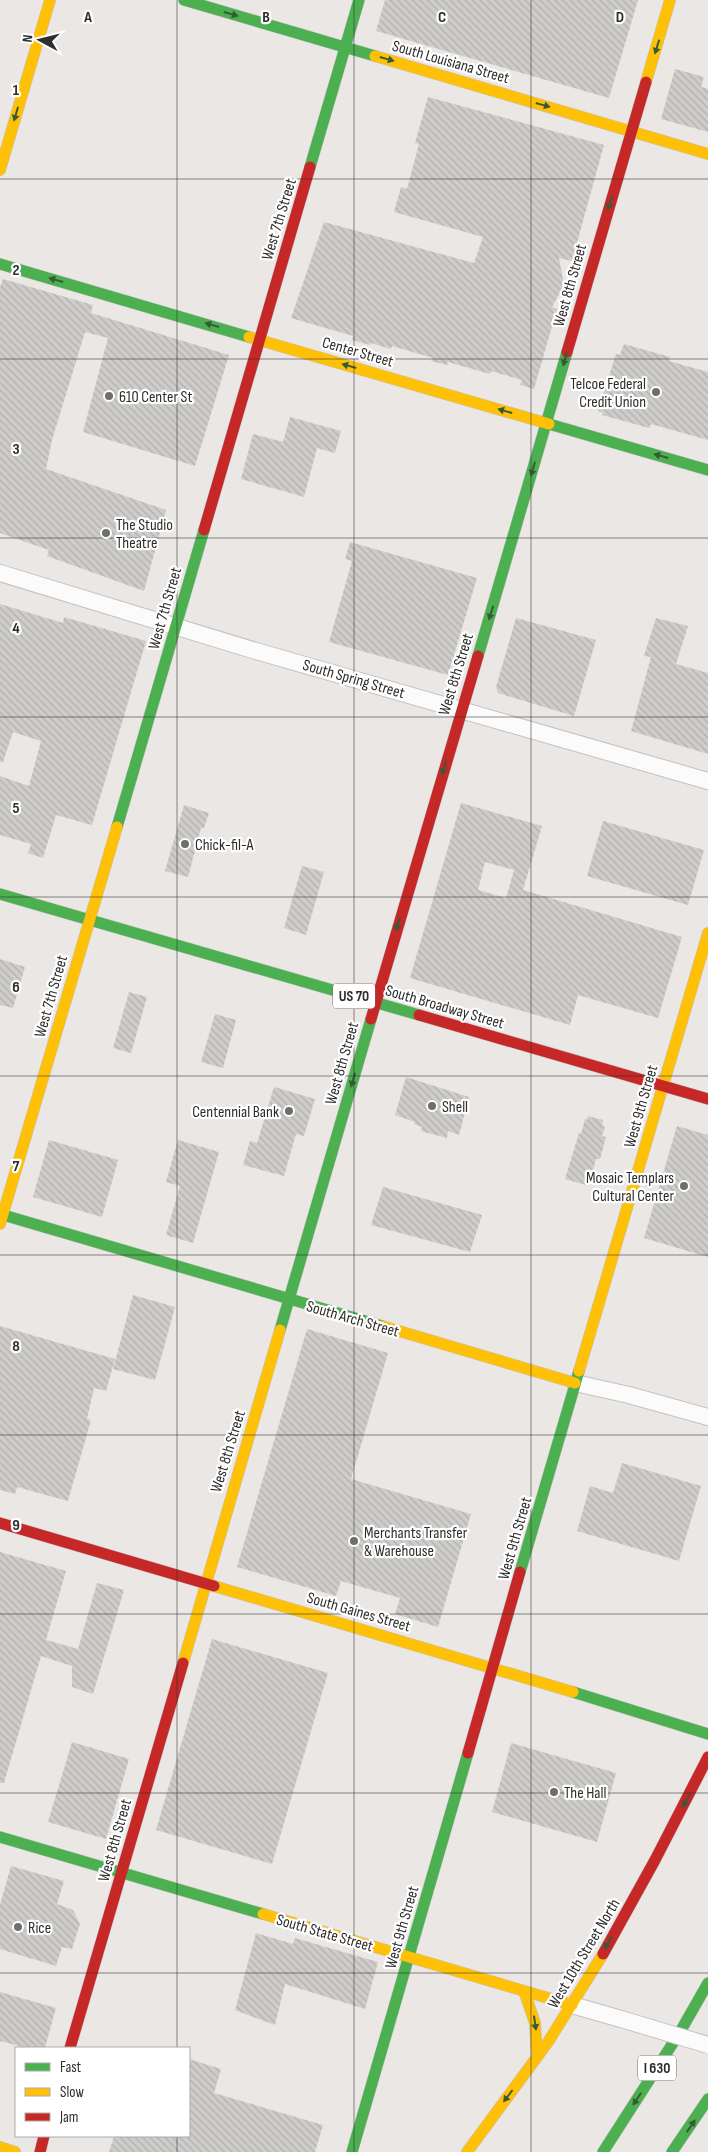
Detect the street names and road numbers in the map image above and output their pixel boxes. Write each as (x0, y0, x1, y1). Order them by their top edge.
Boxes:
street label: South Louisiana Street (390, 37, 511, 88)
street label: West 7th Street (258, 176, 301, 263)
street label: West 8th Street (550, 242, 591, 329)
street label: Center Street (320, 333, 395, 372)
street label: West 7th Street (145, 565, 186, 652)
street label: West 8th Street (435, 631, 478, 718)
street label: South Spring Street (300, 656, 407, 703)
street label: West 7th Street (31, 953, 72, 1040)
street label: South Broadway Street (383, 981, 506, 1034)
road number: US 70 (333, 984, 375, 1008)
street label: West 8th Street (322, 1020, 363, 1107)
street label: West 9th Street (621, 1063, 662, 1150)
street label: South Arch Street (304, 1297, 401, 1342)
street label: West 8th Street (207, 1408, 250, 1495)
street label: West 9th Street (495, 1495, 536, 1582)
street label: South Gaines Street (305, 1589, 413, 1636)
street label: West 8th Street (95, 1797, 136, 1884)
street label: West 9th Street (382, 1884, 423, 1971)
street label: West 10th Street North (544, 1896, 624, 2012)
street label: South State Street (274, 1911, 375, 1956)
road number: I 630 (638, 2056, 676, 2080)

